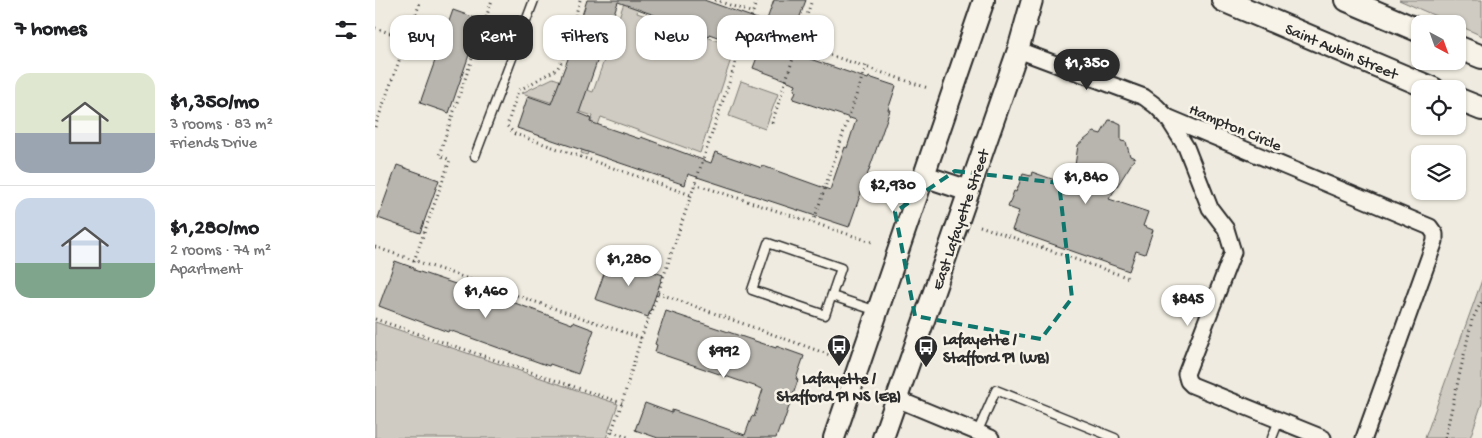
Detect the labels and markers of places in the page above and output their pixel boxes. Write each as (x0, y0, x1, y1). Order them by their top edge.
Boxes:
pin: $1,350 (1046, 48, 1128, 91)
pin: $1,840 (1045, 162, 1127, 205)
pin: $2,930 (852, 170, 934, 213)
pin: $1,280 (588, 244, 670, 287)
pin: $1,460 (445, 276, 527, 319)
pin: $845 (1158, 284, 1218, 327)
place label: Lafayette / Stafford Pl (WB) (943, 331, 1050, 369)
bus stop icon: Lafayette / Stafford Pl NS (EB) (826, 333, 852, 367)
bus stop icon: Lafayette / Stafford Pl (WB) (913, 334, 939, 368)
pin: $992 (694, 336, 754, 379)
place label: Lafayette / Stafford Pl NS (EB) (777, 370, 901, 408)

